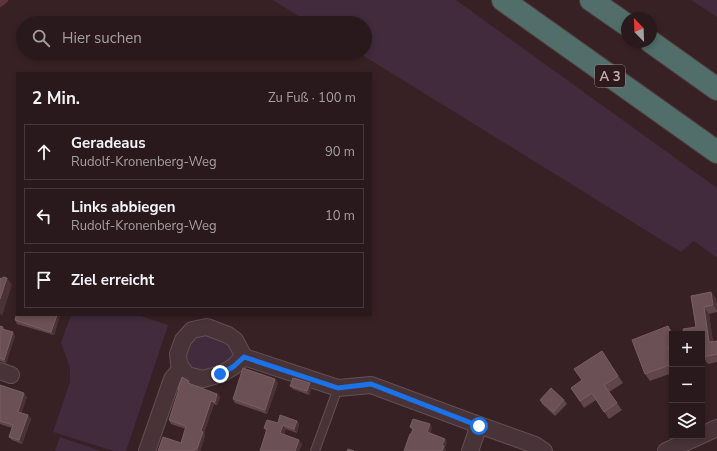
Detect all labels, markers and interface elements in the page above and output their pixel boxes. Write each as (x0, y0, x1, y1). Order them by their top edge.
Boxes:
north arrow (621, 12, 657, 48)
search box (16, 16, 372, 60)
icon: search (30, 27, 52, 49)
text: Hier suchen (62, 28, 142, 48)
road number: A 3 (595, 65, 625, 87)
text: 2 Min. (32, 87, 80, 110)
text: Zu Fuß · 100 m (268, 89, 356, 107)
text: Geradeaus (71, 133, 146, 153)
icon: ahead (33, 141, 55, 163)
text: 90 m (325, 143, 355, 161)
text: Rudolf-Kronenberg-Weg (71, 153, 217, 171)
text: Links abbiegen (71, 197, 175, 217)
icon: left (33, 205, 55, 227)
text: 10 m (325, 207, 355, 225)
text: Rudolf-Kronenberg-Weg (71, 217, 217, 235)
icon: arrive (33, 269, 55, 291)
text: Ziel erreicht (71, 270, 154, 290)
map controls (669, 331, 705, 439)
button: + (669, 331, 705, 367)
route end (211, 365, 229, 383)
button: − (669, 367, 705, 403)
button: layers (669, 403, 705, 439)
route start (470, 417, 488, 435)

